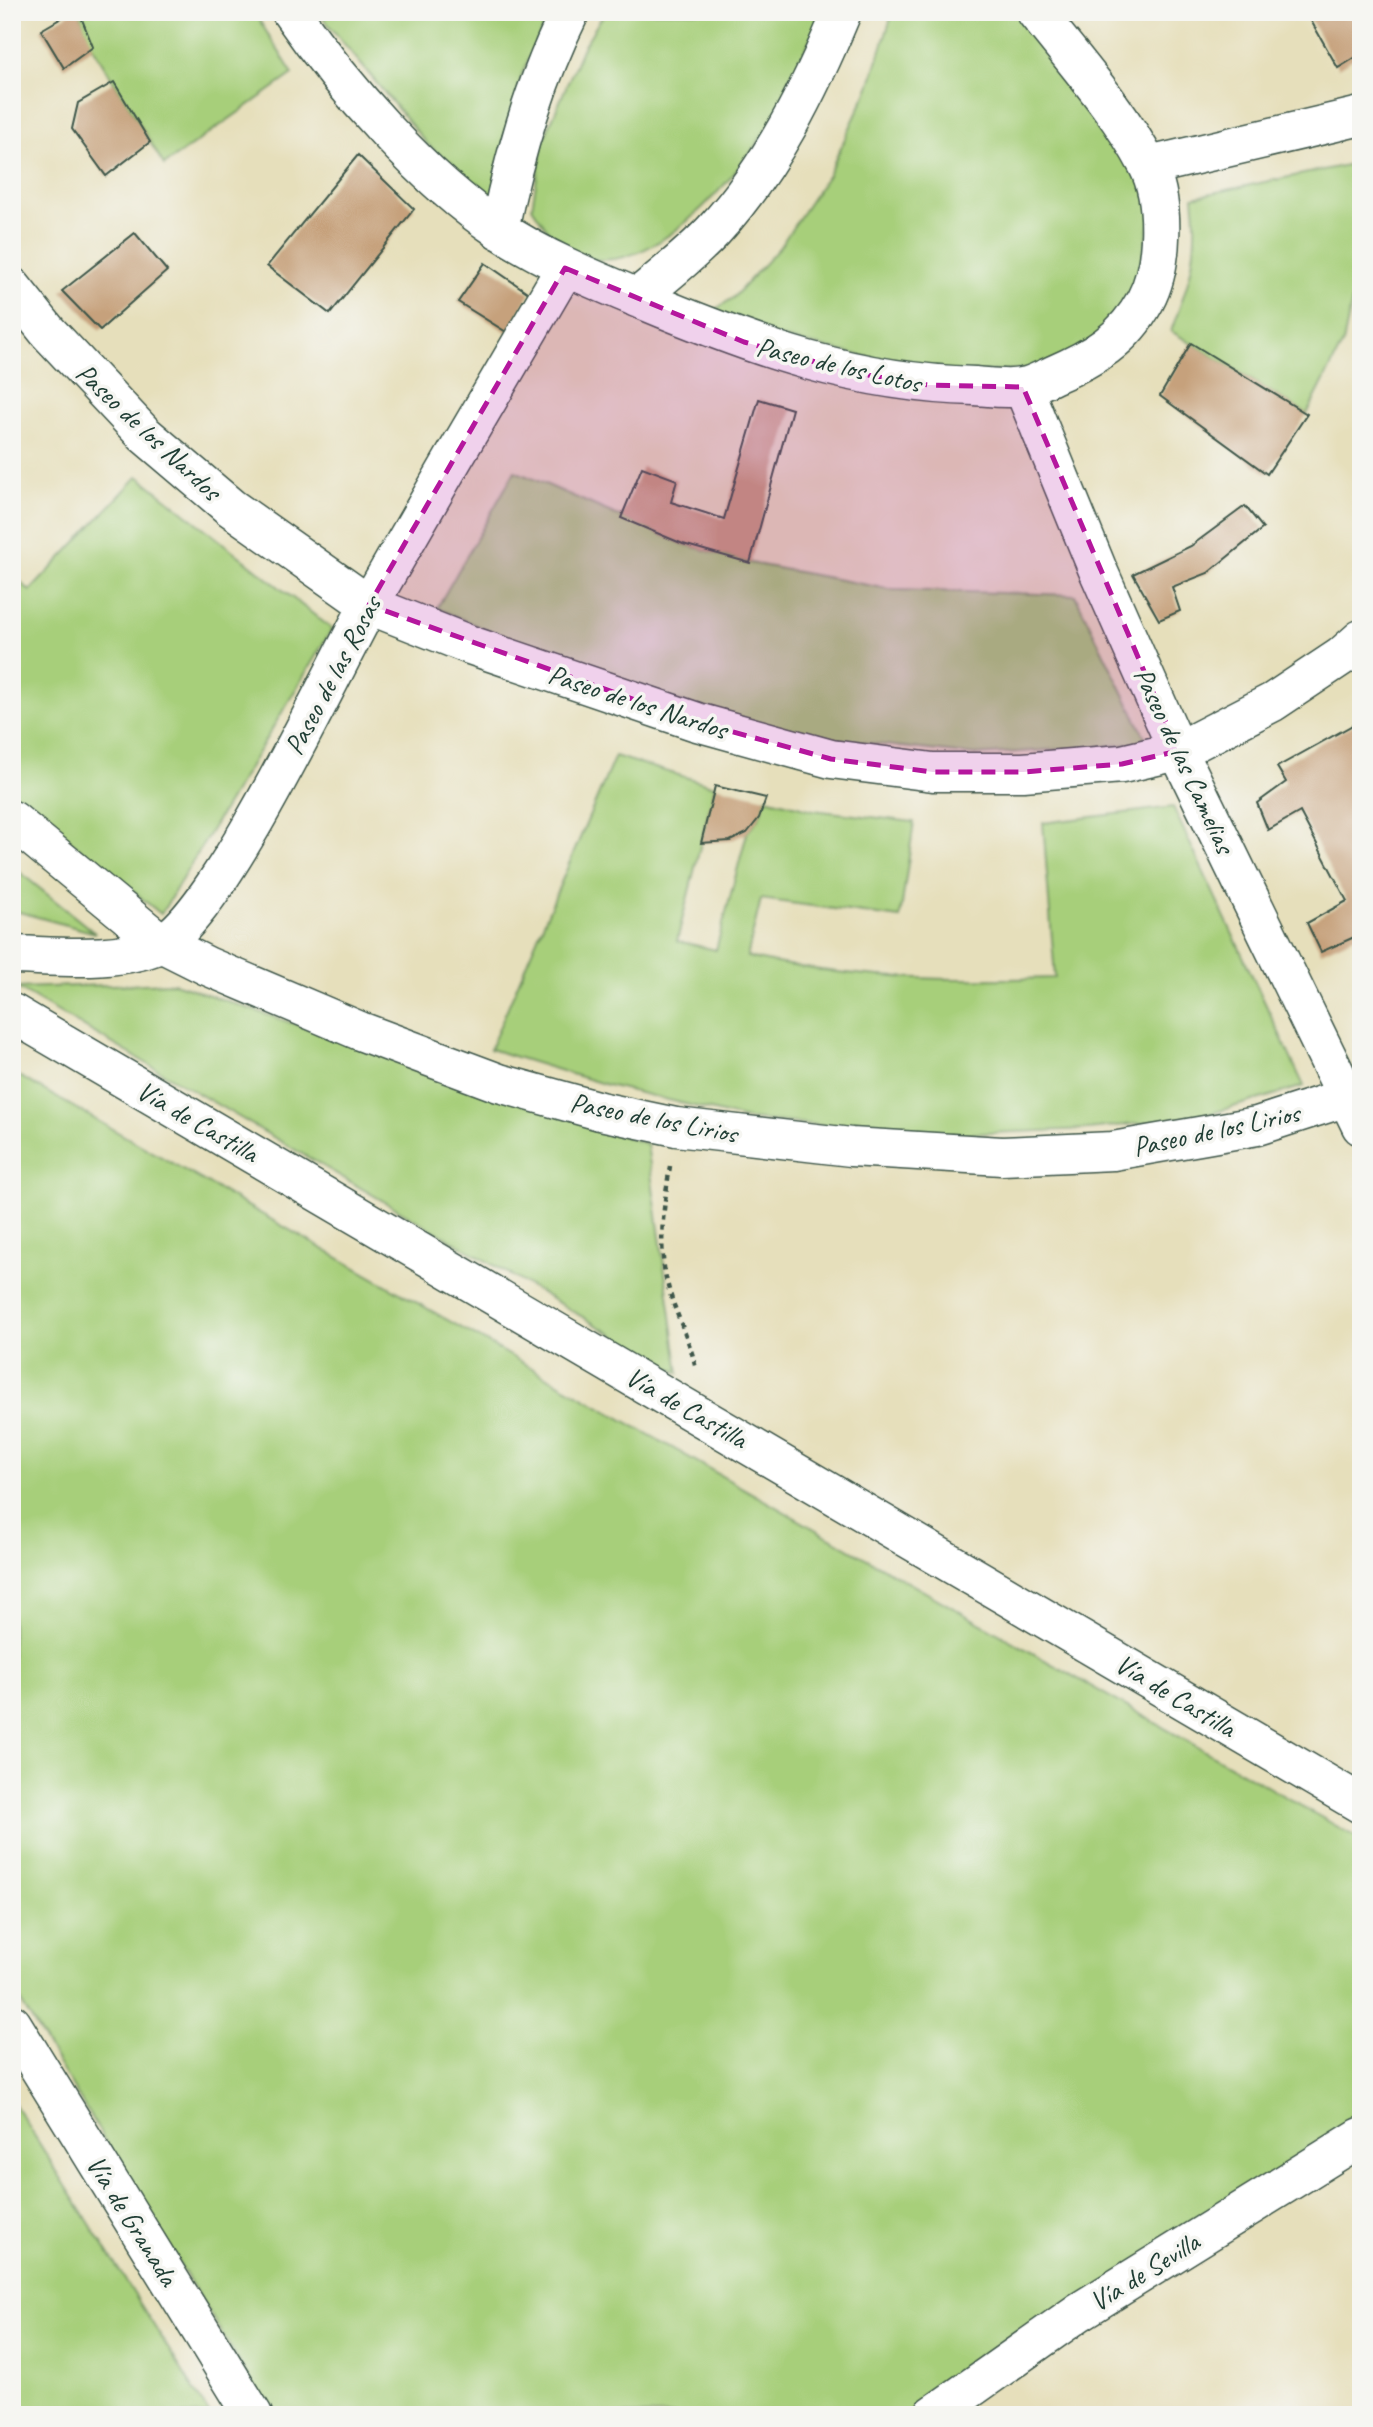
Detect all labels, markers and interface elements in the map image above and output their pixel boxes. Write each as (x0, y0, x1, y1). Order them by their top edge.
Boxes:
street label: Paseo de los Lotos (753, 329, 927, 401)
street label: Paseo de los Nardos (69, 355, 230, 509)
street label: Paseo de las Rosas (276, 588, 390, 761)
street label: Paseo de los Nardos (544, 656, 734, 748)
street label: Paseo de las Camelias (1126, 662, 1244, 861)
street label: Vía de Castilla (131, 1073, 266, 1171)
street label: Paseo de los Lirios (568, 1084, 743, 1151)
street label: Paseo de los Lirios (1130, 1094, 1305, 1164)
street label: Vía de Castilla (620, 1359, 755, 1457)
street label: Vía de Castilla (1109, 1646, 1244, 1746)
street label: Vía de Granada (79, 2149, 187, 2293)
street label: Vía de Sevilla (1083, 2223, 1207, 2319)

